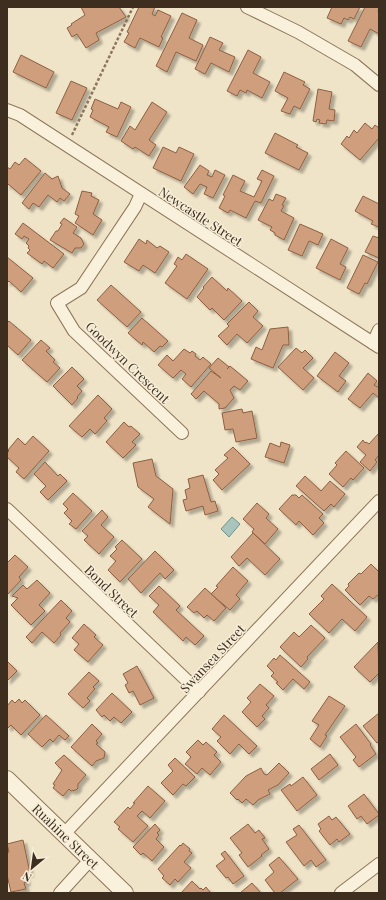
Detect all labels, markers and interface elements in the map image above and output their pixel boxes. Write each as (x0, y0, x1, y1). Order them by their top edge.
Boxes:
street label: Newcastle Street (156, 182, 247, 250)
street label: Goodwyn Crescent (82, 317, 174, 407)
street label: Bond Street (81, 561, 143, 621)
street label: Swansea Street (176, 620, 249, 696)
street label: Ruahine Street (29, 800, 103, 872)
north arrow (12, 848, 52, 888)
text: N (20, 869, 34, 886)

